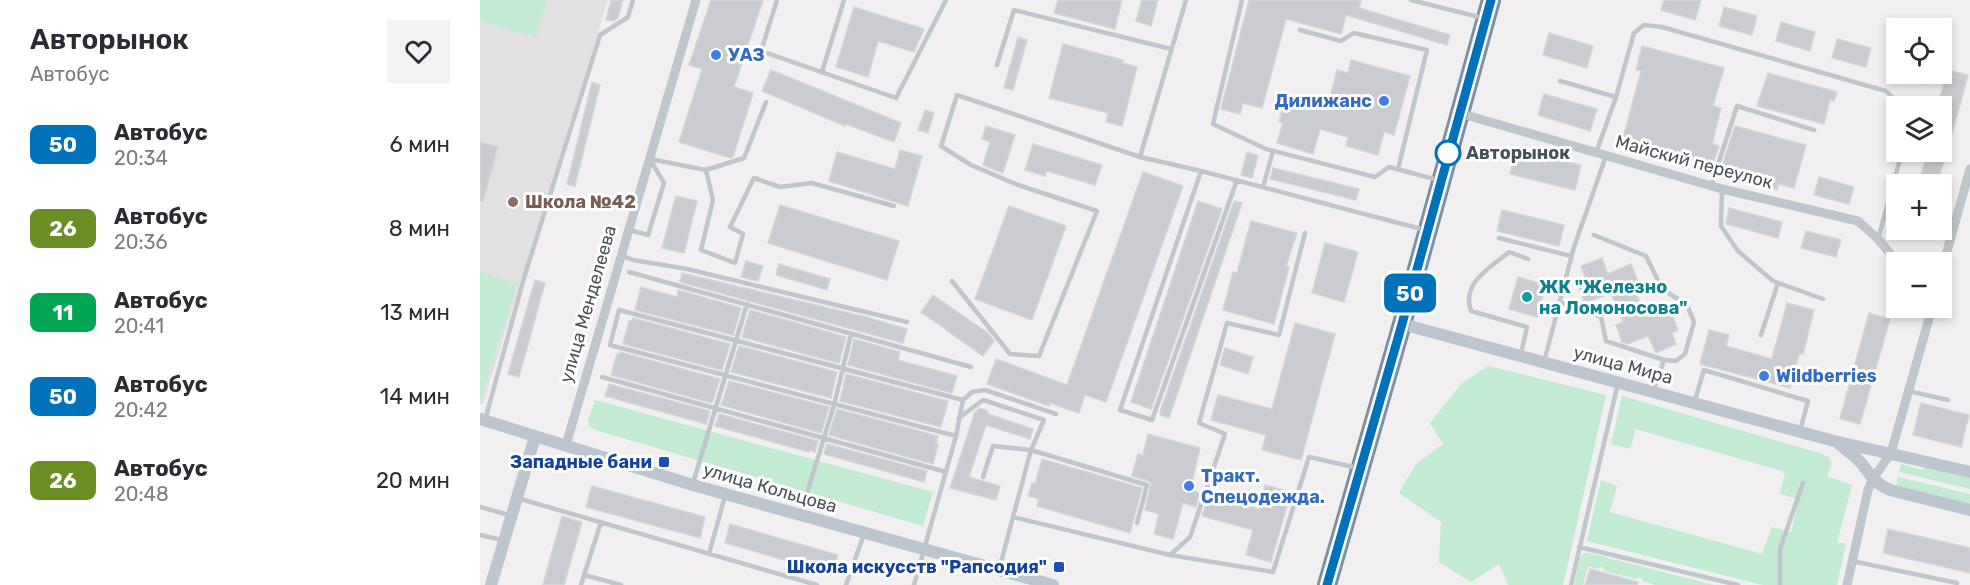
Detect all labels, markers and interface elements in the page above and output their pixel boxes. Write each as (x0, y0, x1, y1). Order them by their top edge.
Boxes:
map controls (1886, 18, 1952, 318)
button: locate (1886, 18, 1952, 84)
button: heart (387, 20, 450, 83)
text: Авторынок (30, 23, 189, 56)
place label: УАЗ (728, 44, 765, 66)
marker: УАЗ (709, 48, 723, 62)
text: Автобус (30, 62, 110, 86)
place label: Дилижанс (1275, 90, 1372, 112)
marker: Дилижанс (1377, 94, 1391, 108)
button: layers (1886, 96, 1952, 162)
text: Автобус (114, 119, 208, 146)
street label: Майский переулок (1613, 130, 1775, 194)
text: 6 мин (390, 131, 450, 158)
text: 50 (49, 132, 77, 157)
marker: Авторынок (1435, 140, 1461, 166)
place label: Авторынок (1466, 142, 1570, 164)
text: 20:34 (114, 146, 168, 170)
button: + (1886, 174, 1952, 240)
place label: Школа №42 (525, 191, 636, 213)
marker: Школа №42 (506, 195, 520, 209)
text: Автобус (114, 203, 208, 230)
text: 8 мин (389, 215, 450, 242)
text: 26 (49, 216, 77, 241)
street label: улица Менделеева (555, 223, 621, 385)
text: 20:36 (114, 230, 168, 254)
button: − (1886, 252, 1952, 318)
line badge: 50 (1383, 274, 1437, 312)
place label: ЖК "Железно на Ломоносова" (1539, 276, 1687, 319)
text: 50 (1396, 281, 1424, 306)
text: Автобус (114, 287, 208, 314)
marker: ЖК "Железно на Ломоносова" (1520, 290, 1534, 304)
text: 13 мин (380, 299, 450, 326)
text: 11 (53, 300, 73, 325)
text: 20:41 (114, 314, 164, 338)
street label: улица Мира (1571, 341, 1675, 389)
place label: Wildberries (1776, 365, 1877, 387)
marker: Wildberries (1757, 369, 1771, 383)
text: Автобус (114, 371, 208, 398)
text: 14 мин (380, 383, 450, 410)
text: 50 (49, 384, 77, 409)
text: 20:42 (114, 398, 168, 422)
place label: Западные бани (510, 451, 652, 473)
text: Автобус (114, 455, 208, 482)
marker: Западные бани (657, 455, 671, 469)
street label: улица Кольцова (701, 458, 839, 518)
place label: Тракт. Спецодежда. (1201, 465, 1325, 508)
text: 20 мин (376, 467, 450, 494)
text: 26 (49, 468, 77, 493)
marker: Тракт. Спецодежда. (1182, 479, 1196, 493)
text: 20:48 (114, 482, 169, 506)
place label: Школа искусств "Рапсодия" (787, 556, 1047, 578)
marker: Школа искусств "Рапсодия" (1052, 560, 1066, 574)

